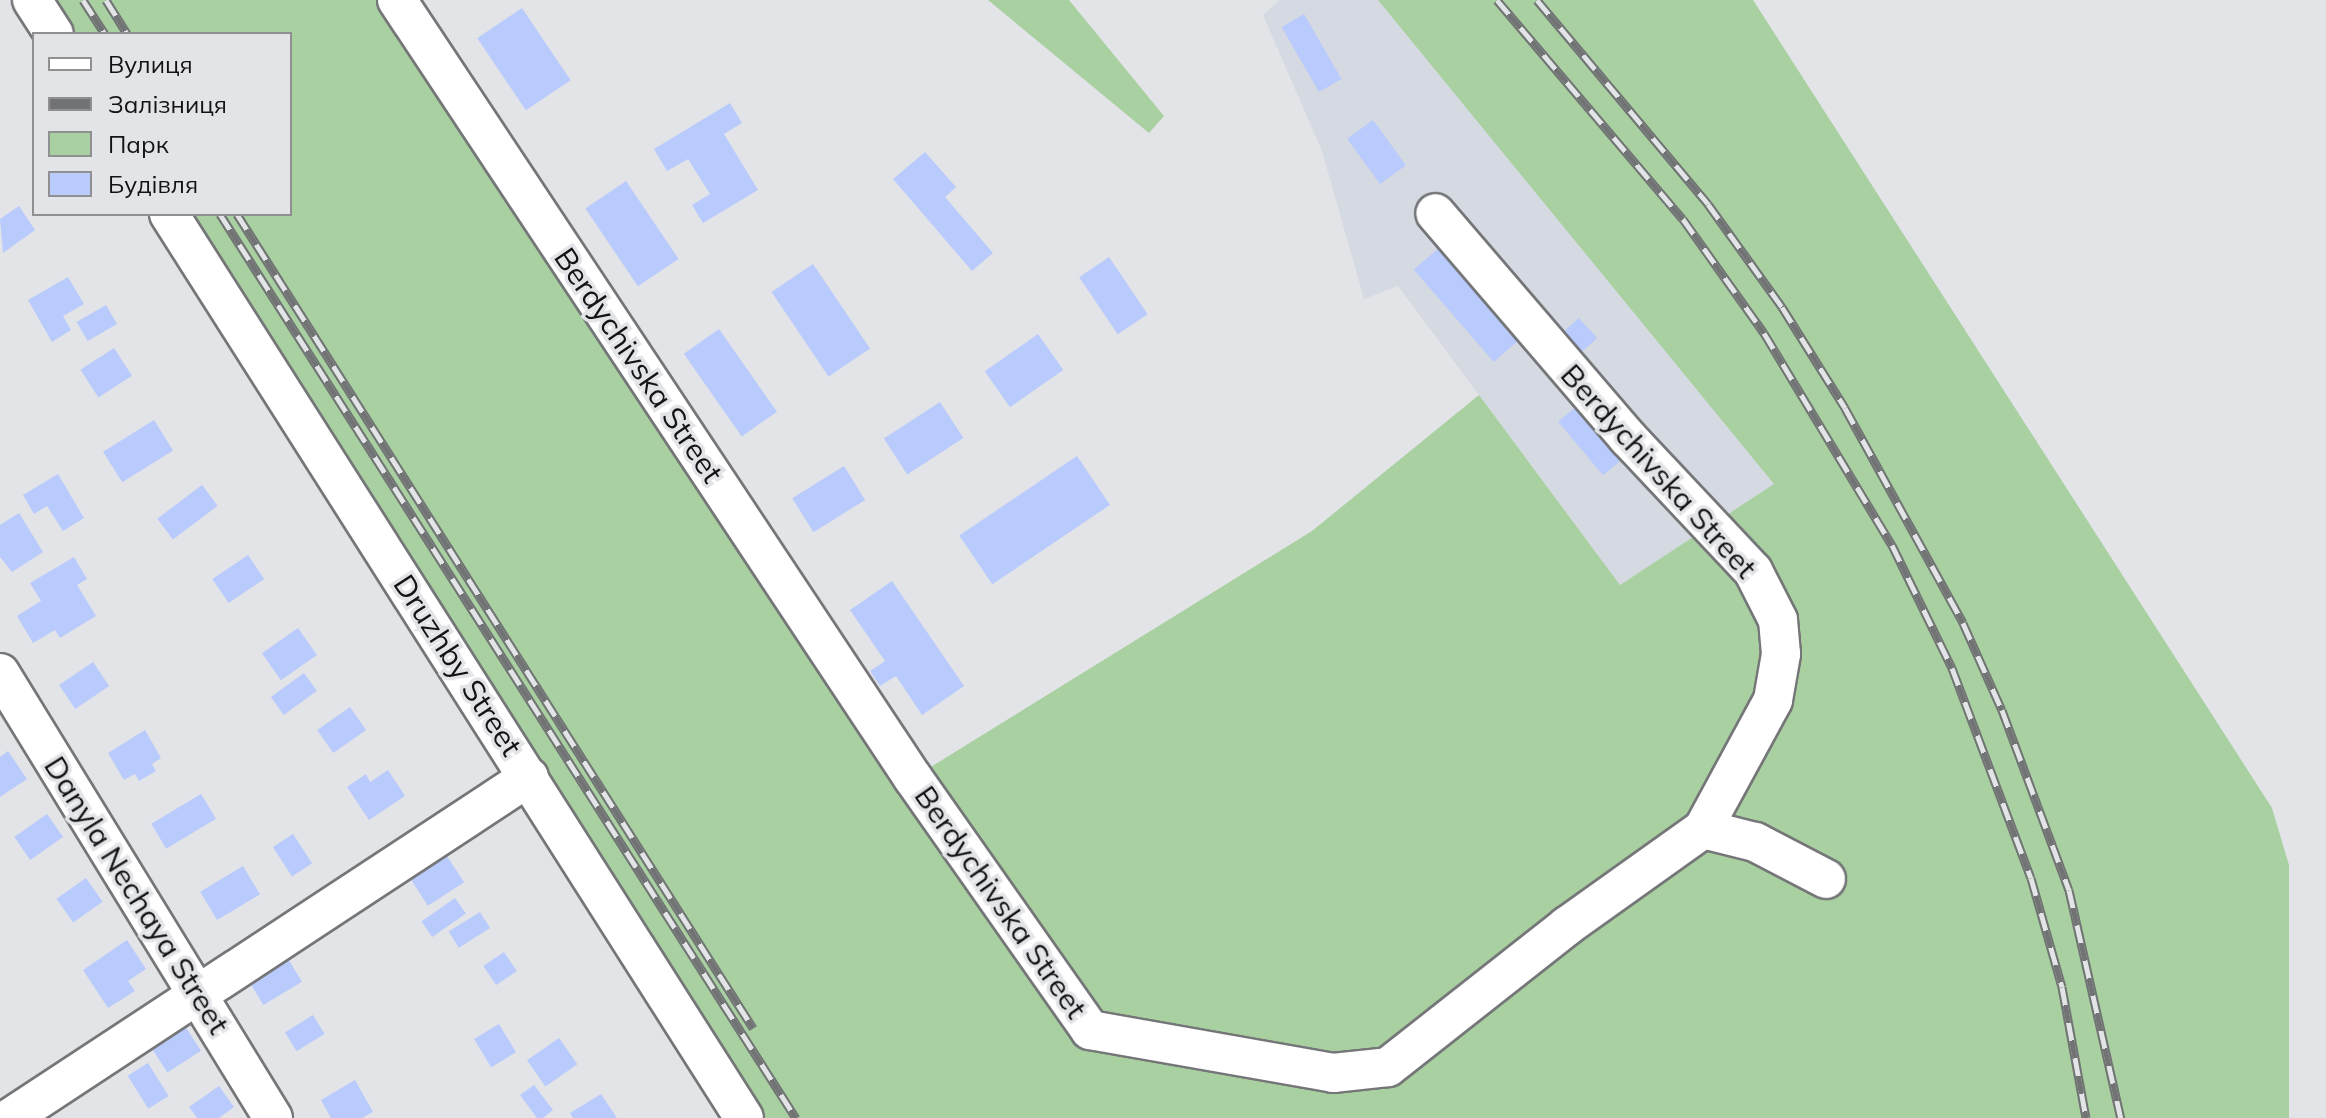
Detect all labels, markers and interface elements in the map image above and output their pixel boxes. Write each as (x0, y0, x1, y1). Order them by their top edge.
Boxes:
legend (32, 32, 292, 216)
text: Вулиця (108, 49, 193, 79)
text: Залізниця (108, 89, 227, 119)
text: Парк (108, 129, 169, 159)
text: Будівля (108, 169, 198, 199)
street label: Berdychivska Street (547, 241, 731, 489)
street label: Berdychivska Street (1554, 357, 1764, 585)
street label: Druzhby Street (386, 568, 530, 762)
street label: Danyla Nechaya Street (37, 750, 237, 1040)
street label: Berdychivska Street (907, 779, 1095, 1025)

